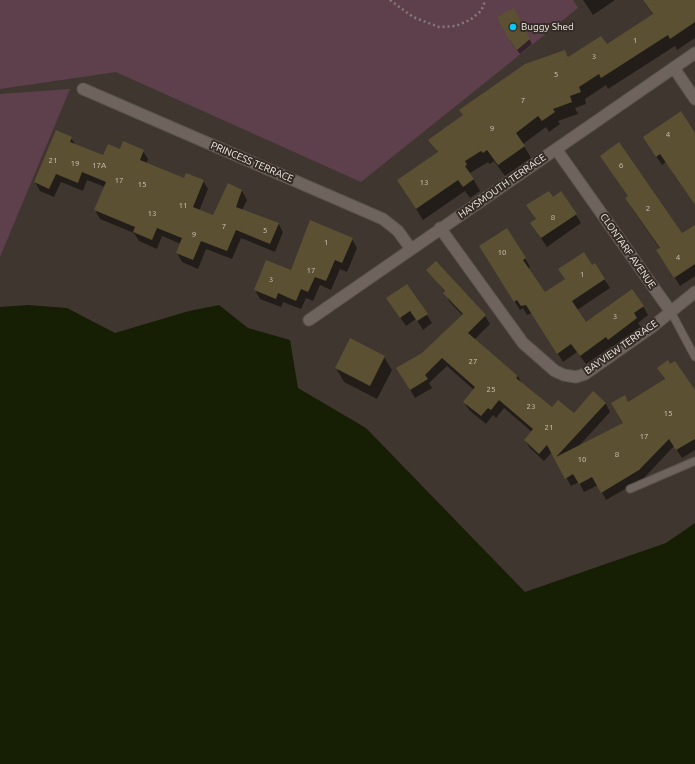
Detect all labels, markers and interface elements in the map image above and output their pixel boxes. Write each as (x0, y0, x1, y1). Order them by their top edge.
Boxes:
place label: Buggy Shed (521, 21, 574, 33)
marker: Buggy Shed (508, 22, 518, 32)
house number: 1 (633, 35, 637, 45)
house number: 3 (592, 51, 596, 61)
house number: 5 (554, 69, 558, 79)
house number: 7 (521, 95, 525, 105)
house number: 9 (490, 123, 494, 133)
house number: 4 (666, 129, 670, 139)
street label: PRINCESS TERRACE (209, 139, 295, 185)
street label: HAYSMOUTH TERRACE (456, 151, 548, 221)
house number: 21 (48, 155, 58, 165)
house number: 19 (70, 158, 80, 168)
house number: 17A (92, 160, 106, 170)
house number: 6 (619, 160, 623, 170)
house number: 17 (114, 175, 124, 185)
house number: 13 (419, 177, 429, 187)
house number: 15 (137, 179, 147, 189)
house number: 11 (178, 200, 188, 210)
house number: 2 (646, 203, 650, 213)
house number: 13 (147, 208, 157, 218)
street label: CLONTARF AVENUE (598, 211, 658, 291)
house number: 8 (551, 212, 555, 222)
house number: 7 (222, 221, 226, 231)
house number: 5 (263, 225, 267, 235)
house number: 9 (192, 229, 196, 239)
house number: 1 (324, 237, 328, 247)
house number: 10 (497, 247, 507, 257)
house number: 4 (676, 252, 680, 262)
house number: 17 (306, 265, 316, 275)
house number: 1 (580, 269, 584, 279)
house number: 3 (269, 274, 273, 284)
house number: 3 (613, 311, 617, 321)
street label: BAYVIEW TERRACE (582, 317, 660, 377)
house number: 27 (468, 356, 478, 366)
house number: 25 (486, 384, 496, 394)
house number: 23 (526, 401, 536, 411)
house number: 15 (663, 408, 673, 418)
house number: 21 (544, 422, 554, 432)
house number: 17 (639, 431, 649, 441)
house number: 8 (615, 449, 619, 459)
house number: 10 (577, 454, 587, 464)

